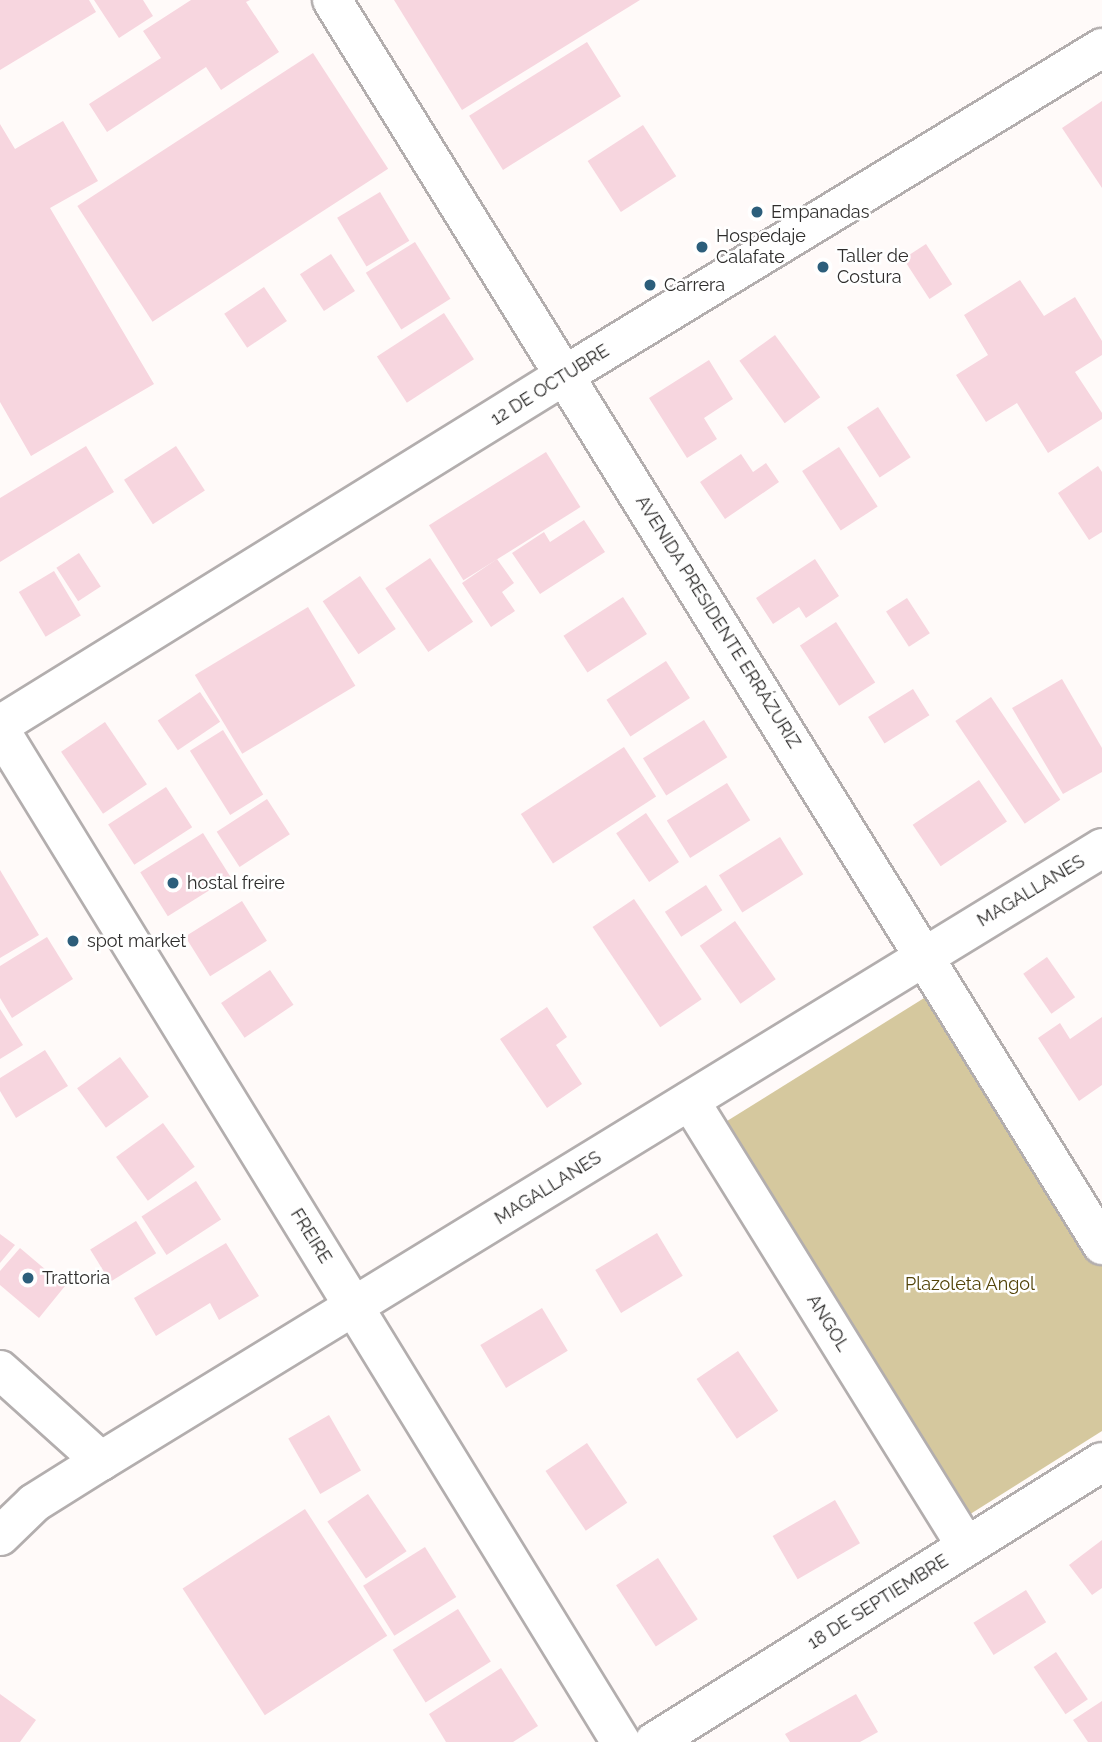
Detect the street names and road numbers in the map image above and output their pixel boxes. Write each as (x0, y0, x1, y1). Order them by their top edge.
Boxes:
street label: 12 DE OCTUBRE (487, 340, 613, 430)
street label: AVENIDA PRESIDENTE ERRÁZURIZ (631, 491, 805, 753)
street label: MAGALLANES (973, 850, 1089, 932)
street label: MAGALLANES (491, 1147, 605, 1229)
street label: FREIRE (286, 1205, 336, 1267)
street label: ANGOL (802, 1291, 854, 1355)
street label: 18 DE SEPTIEMBRE (804, 1550, 952, 1654)

